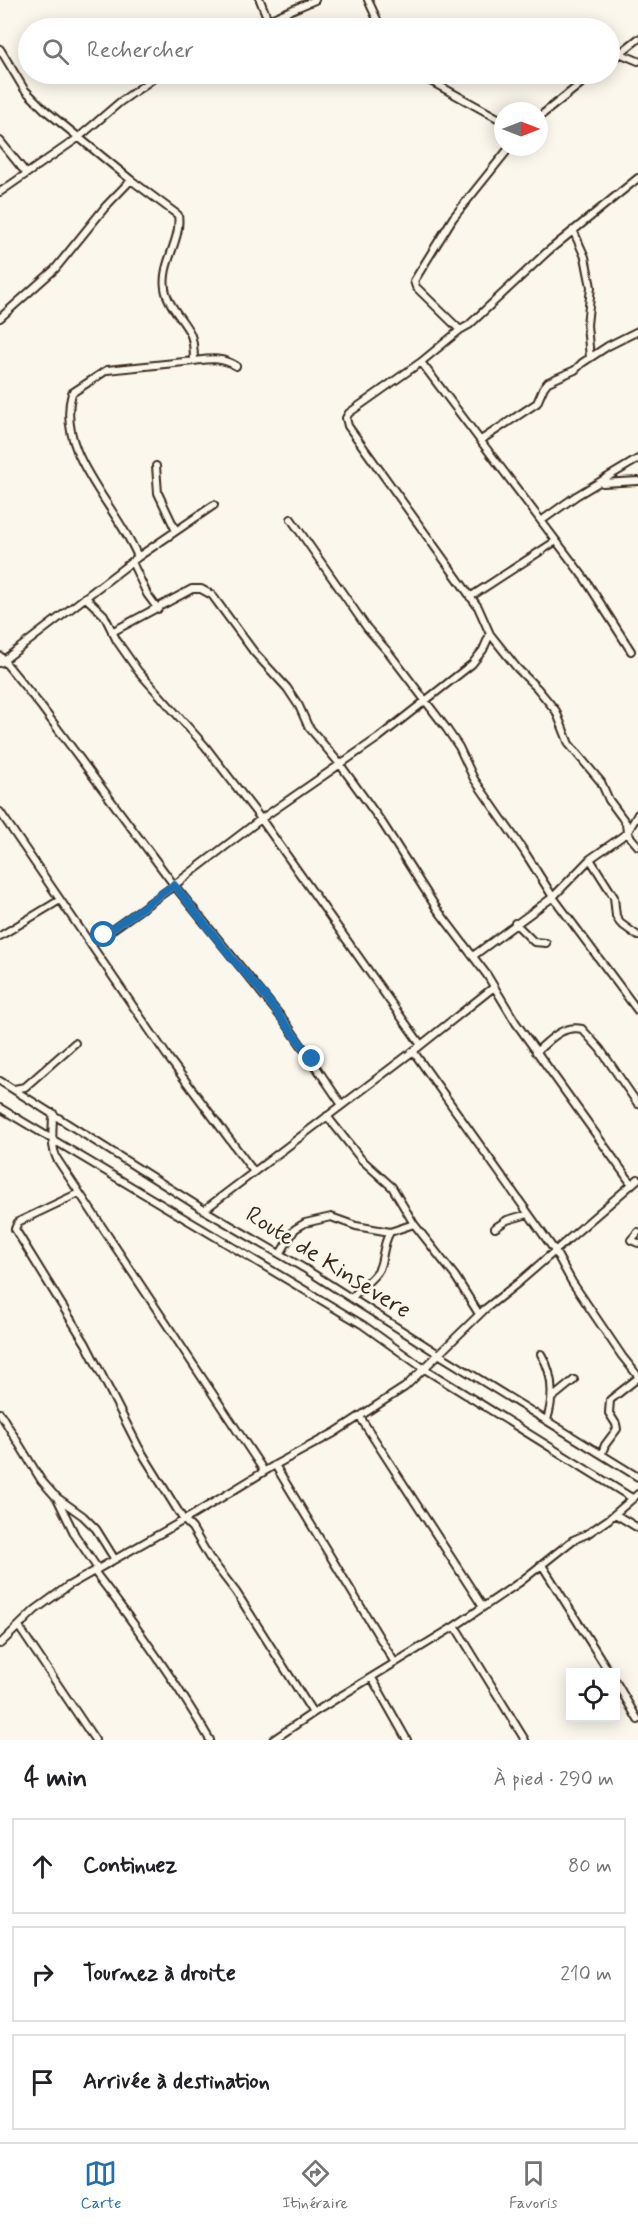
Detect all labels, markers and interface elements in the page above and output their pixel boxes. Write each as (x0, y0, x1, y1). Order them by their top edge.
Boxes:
search box (18, 18, 620, 84)
icon: search (39, 35, 72, 68)
text: Rechercher (87, 37, 194, 65)
north arrow (494, 102, 548, 156)
route start (90, 921, 116, 947)
route end (298, 1045, 324, 1071)
street label: Route de Kinsevere (239, 1200, 417, 1326)
map controls (566, 1668, 620, 1722)
button: locate (566, 1668, 620, 1722)
text: 4 min (24, 1762, 87, 1796)
text: À pied · 290 m (493, 1766, 614, 1793)
icon: ahead (26, 1850, 59, 1883)
text: Continuez (83, 1852, 177, 1880)
text: 80 m (568, 1853, 612, 1880)
icon: right (26, 1958, 59, 1991)
text: Tournez à droite (83, 1960, 236, 1988)
text: 210 m (560, 1961, 612, 1988)
icon: arrive (26, 2066, 59, 2099)
text: Arrivée à destination (83, 2068, 270, 2096)
tab: Carte (80, 2157, 121, 2214)
tab: Itinéraire (282, 2157, 348, 2214)
tab: Favoris (509, 2157, 558, 2214)

